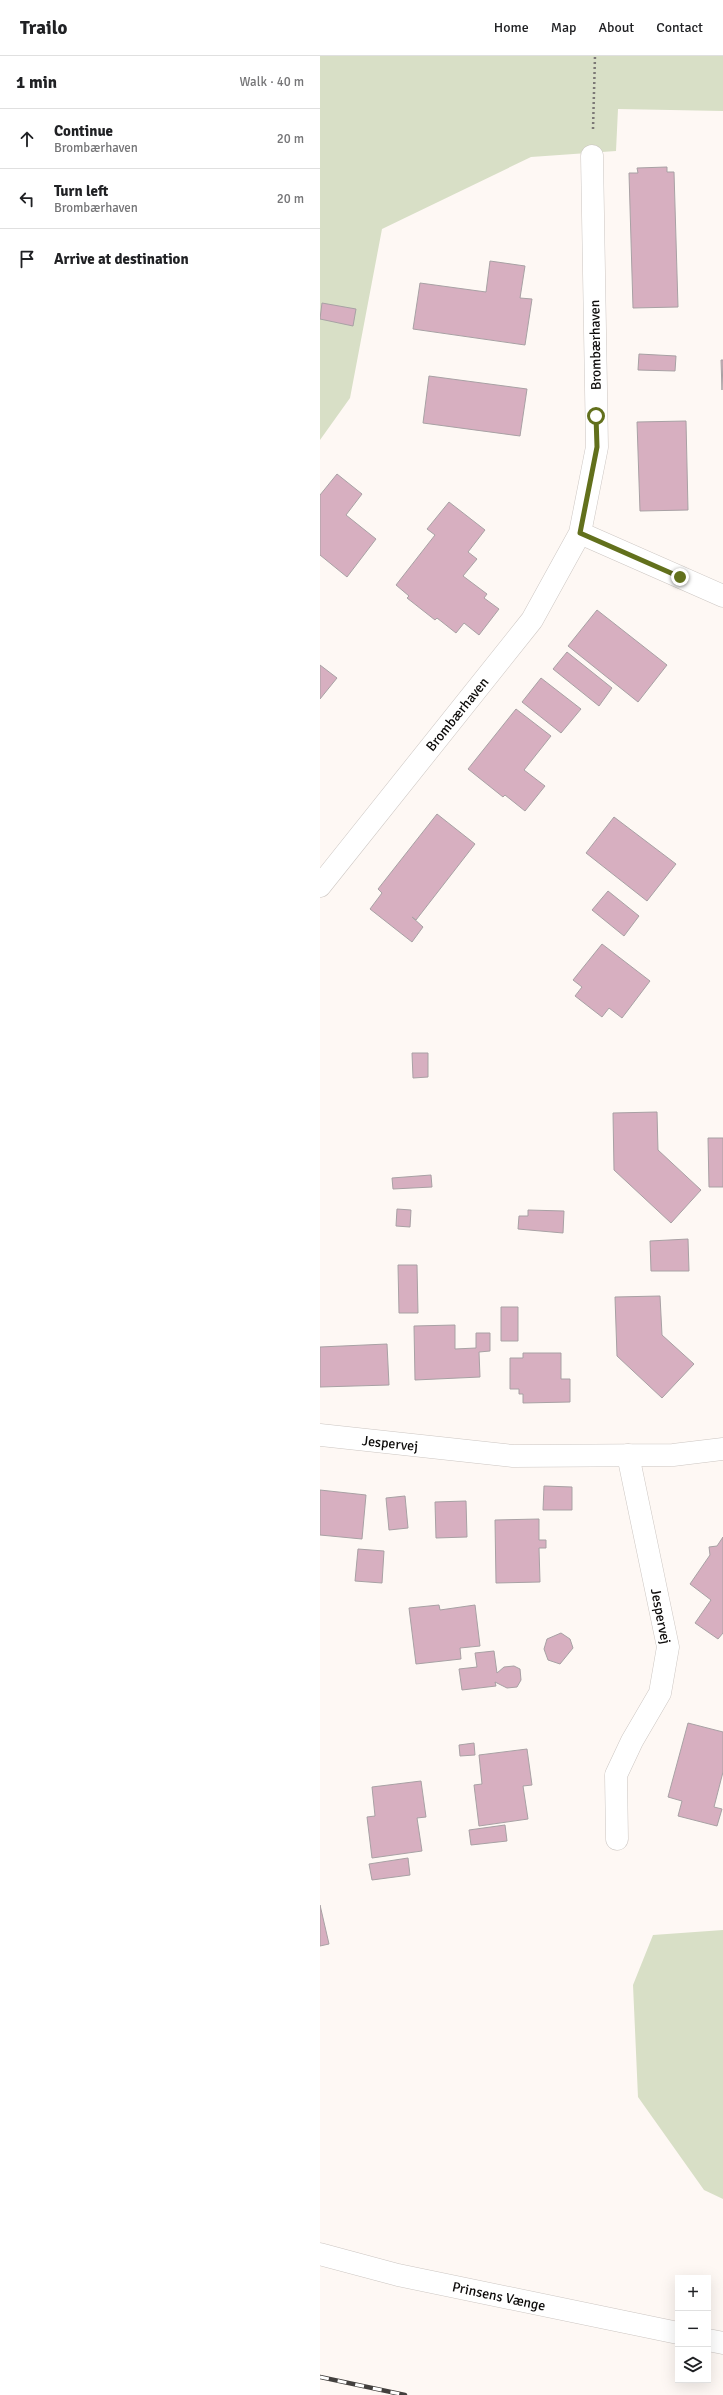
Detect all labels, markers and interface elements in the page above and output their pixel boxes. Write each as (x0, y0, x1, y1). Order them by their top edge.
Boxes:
text: Trailo (20, 16, 67, 40)
text: Home (494, 19, 529, 36)
text: Map (551, 19, 576, 36)
text: About (598, 19, 634, 36)
text: Contact (656, 19, 703, 36)
text: 1 min (16, 72, 57, 93)
text: Walk · 40 m (240, 74, 304, 90)
text: Continue (54, 122, 113, 140)
icon: ahead (16, 128, 38, 150)
text: 20 m (277, 131, 304, 147)
text: Brombærhaven (54, 140, 138, 156)
text: Turn left (54, 182, 108, 200)
icon: left (16, 188, 38, 210)
text: 20 m (277, 191, 304, 207)
text: Brombærhaven (54, 200, 138, 216)
icon: arrive (16, 248, 38, 270)
text: Arrive at destination (54, 250, 189, 268)
street label: Brombærhaven (586, 300, 605, 390)
route start (587, 407, 605, 425)
route end (671, 568, 689, 586)
street label: Brombærhaven (422, 674, 492, 755)
street label: Jespervej (361, 1432, 419, 1455)
street label: Jespervej (647, 1587, 674, 1645)
map controls (675, 2275, 711, 2383)
button: + (675, 2275, 711, 2311)
street label: Prinsens Vænge (451, 2278, 547, 2315)
button: − (675, 2311, 711, 2347)
button: layers (675, 2347, 711, 2383)

